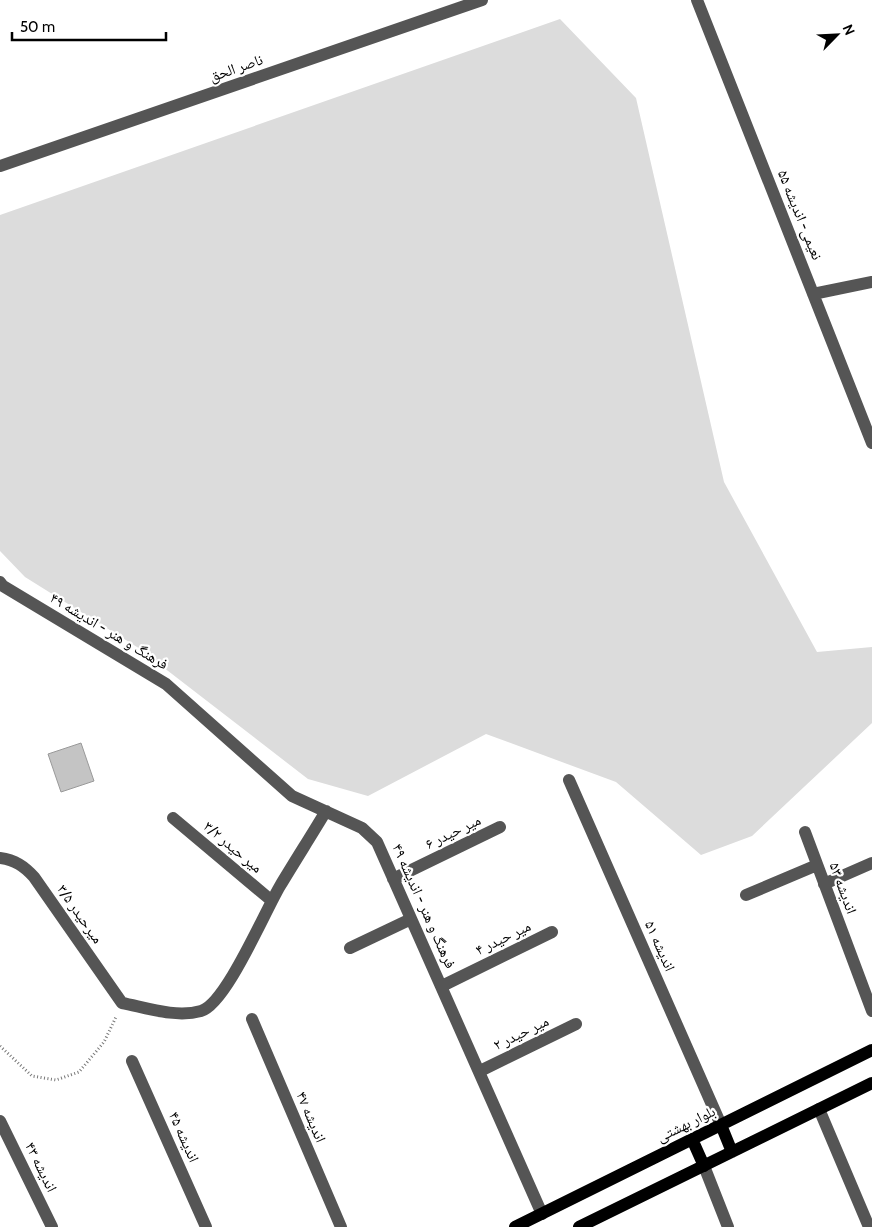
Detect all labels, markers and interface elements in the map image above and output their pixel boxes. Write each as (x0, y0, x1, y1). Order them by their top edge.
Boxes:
scale bar (12, 10, 166, 42)
north arrow (812, 10, 862, 60)
text: 50 m (20, 18, 55, 36)
text: N (839, 22, 859, 38)
street label: ناصر الحق (207, 50, 266, 86)
street label: نعیمی- اندیشه ۵۵ (773, 167, 826, 263)
street label: فرهنگ و هنر - اندیشه ۴۹ (47, 589, 171, 673)
street label: میر حیدر ۶ (422, 811, 484, 853)
street label: میر حیدر ۳/۲ (200, 817, 266, 877)
street label: فرهنگ و هنر - اندیشه ۴۹ (388, 841, 460, 971)
street label: اندیشه ۵۳ (825, 860, 861, 916)
street label: میرحیدر ۳/۵ (53, 881, 107, 947)
street label: میر حیدر ۴ (472, 917, 534, 959)
street label: اندیشه ۵۱ (641, 918, 679, 974)
street label: میر حیدر ۲ (490, 1012, 552, 1054)
street label: اندیشه ۴۷ (292, 1089, 330, 1145)
street label: بلوار بهشتی (654, 1102, 719, 1147)
street label: اندیشه ۴۵ (165, 1109, 203, 1165)
street label: اندیشه ۴۳ (21, 1139, 61, 1195)

